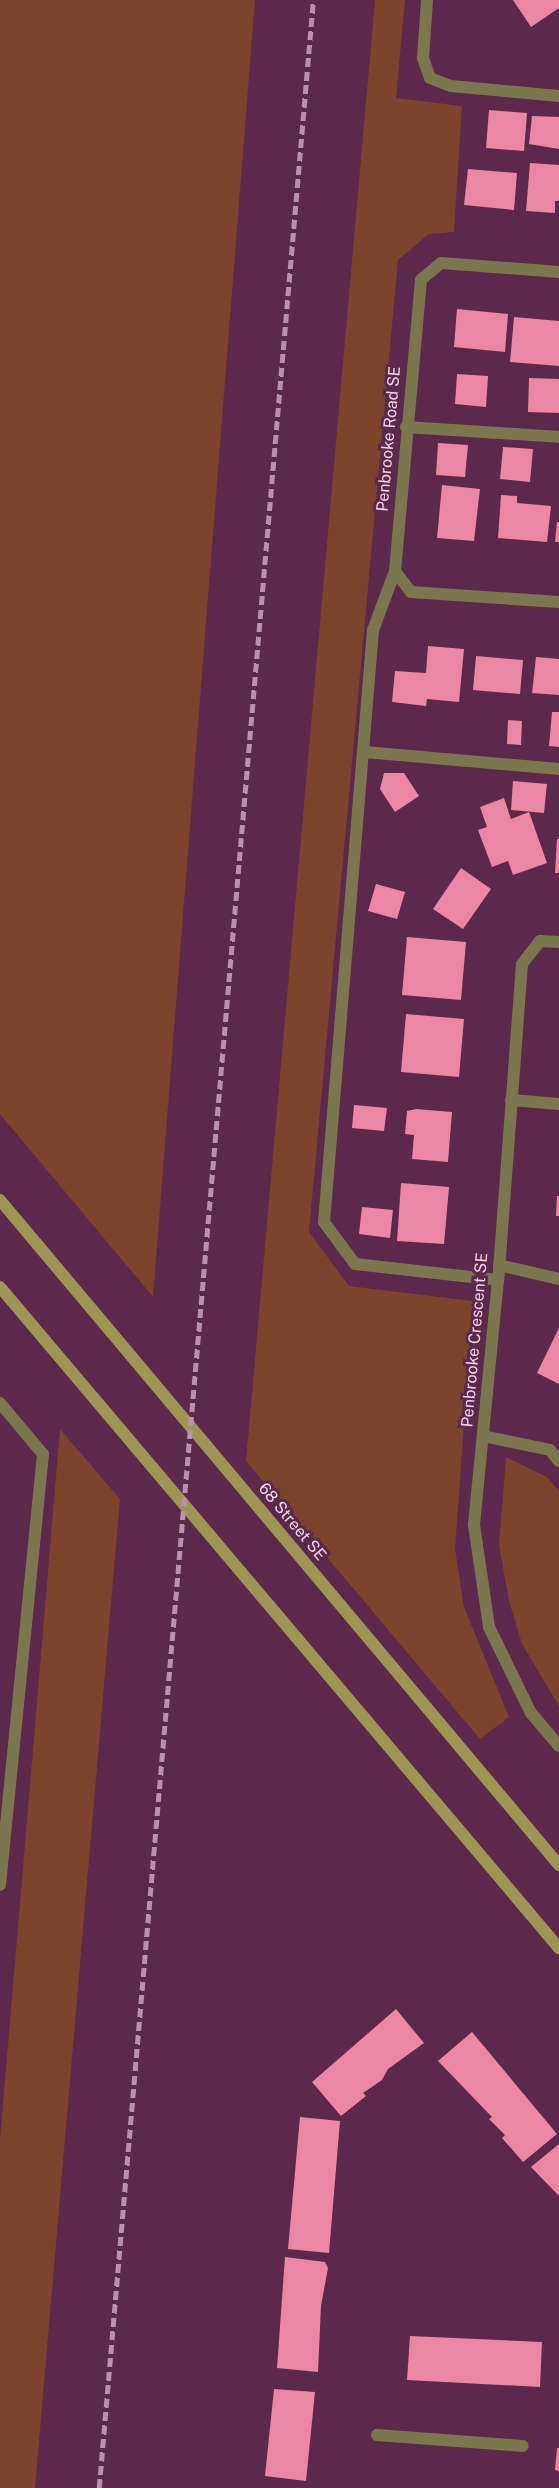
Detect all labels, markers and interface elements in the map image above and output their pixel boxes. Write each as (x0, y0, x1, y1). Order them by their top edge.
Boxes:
street label: Penbrooke Road SE (373, 365, 405, 513)
street label: Penbrooke Crescent SE (458, 1252, 492, 1428)
street label: 68 Street SE (254, 1479, 330, 1565)

